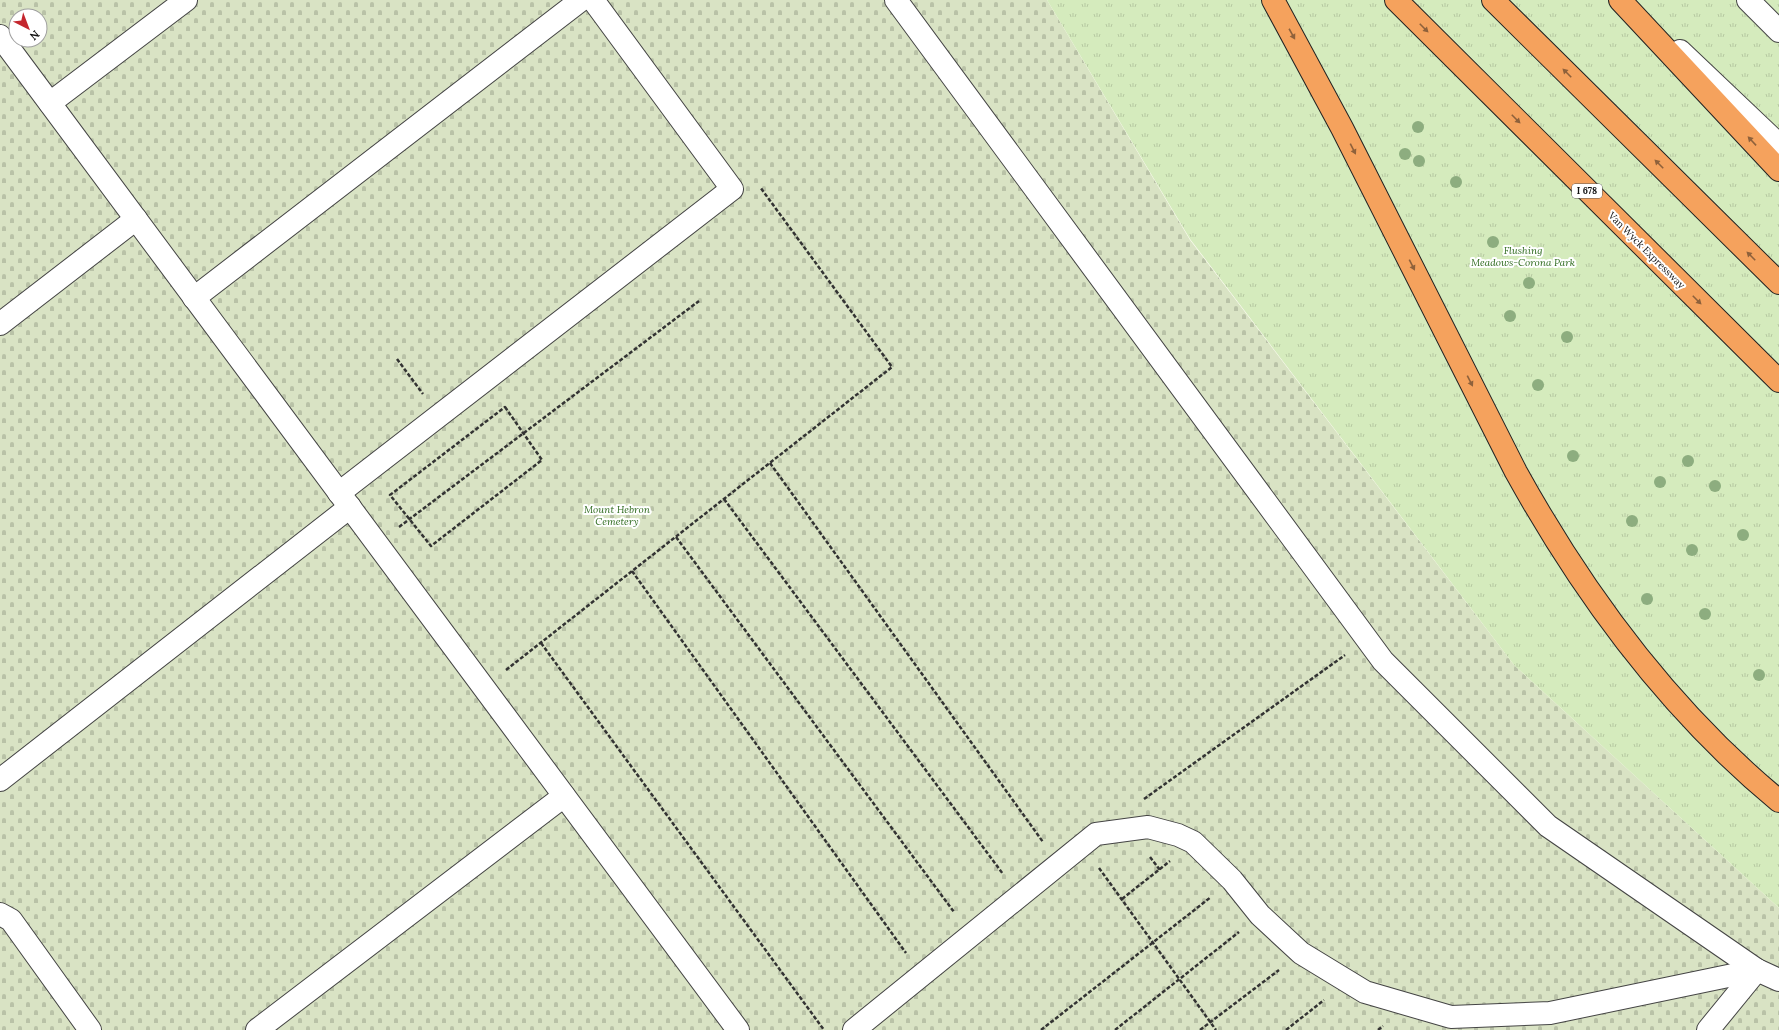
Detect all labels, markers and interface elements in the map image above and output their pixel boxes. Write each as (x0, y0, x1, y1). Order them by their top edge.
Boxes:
north arrow (8, 8, 48, 48)
one-way arrow (1419, 23, 1429, 32)
text: N (26, 27, 43, 44)
one-way arrow (1289, 28, 1296, 40)
one-way arrow (1562, 68, 1572, 78)
one-way arrow (1511, 114, 1521, 124)
one-way arrow (1748, 136, 1757, 146)
one-way arrow (1350, 143, 1356, 155)
one-way arrow (1654, 159, 1664, 169)
road number: I 678 (1572, 184, 1602, 198)
street label: Van Wyck Expressway (1605, 209, 1688, 292)
park label: Flushing Meadows-Corona Park (1471, 244, 1575, 269)
one-way arrow (1746, 251, 1756, 261)
one-way arrow (1408, 259, 1415, 271)
one-way arrow (1692, 295, 1702, 305)
one-way arrow (1467, 375, 1473, 387)
park label: Mount Hebron Cemetery (584, 503, 651, 528)

